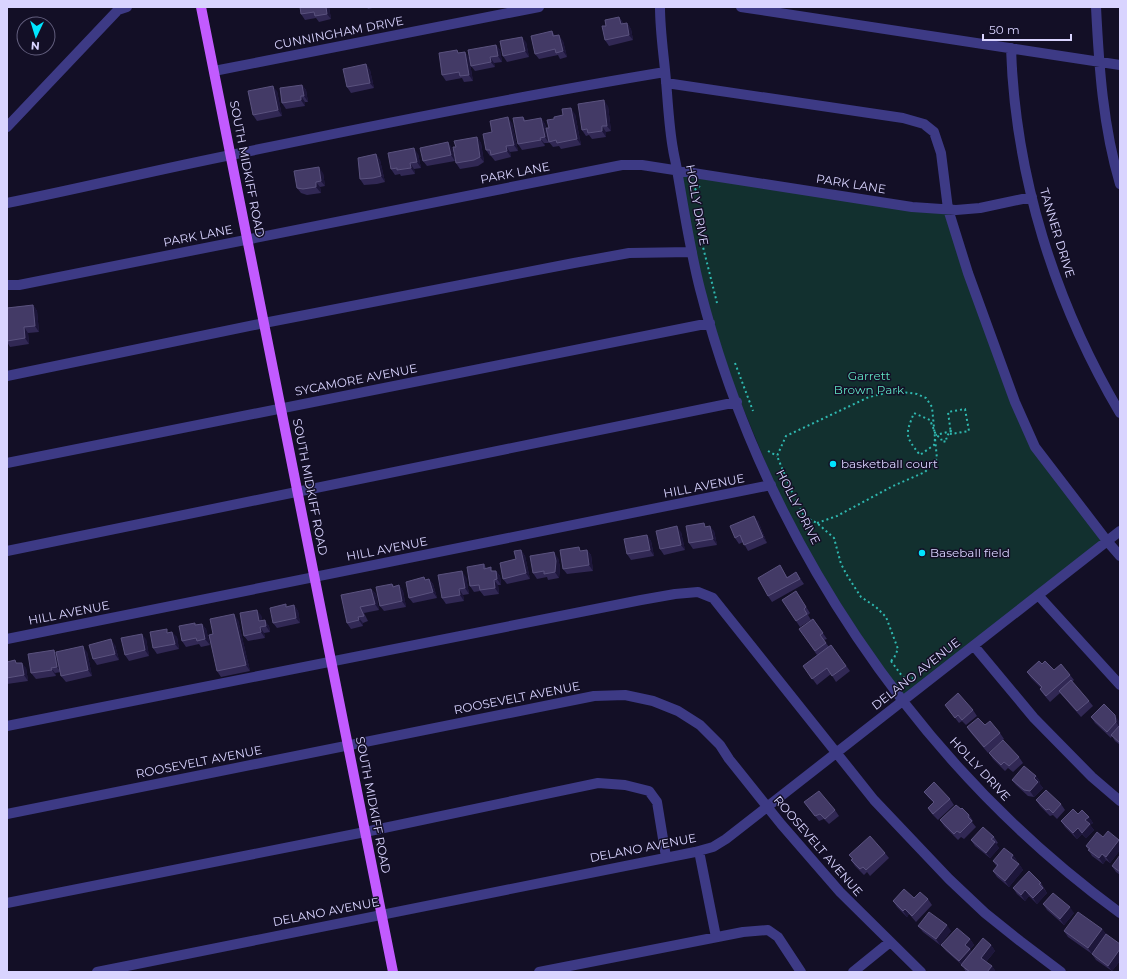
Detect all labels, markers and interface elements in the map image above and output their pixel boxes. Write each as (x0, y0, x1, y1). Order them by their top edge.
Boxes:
street label: CUNNINGHAM DRIVE (273, 13, 405, 52)
north arrow (16, 16, 56, 56)
scale bar (983, 16, 1071, 42)
text: 50 m (989, 22, 1020, 37)
text: N (30, 39, 40, 53)
street label: SOUTH MIDKIFF ROAD (227, 99, 268, 239)
street label: PARK LANE (479, 158, 551, 187)
street label: HOLLY DRIVE (683, 163, 712, 247)
street label: PARK LANE (815, 171, 887, 196)
street label: TANNER DRIVE (1037, 186, 1078, 279)
street label: PARK LANE (162, 221, 234, 250)
street label: SYCAMORE AVENUE (293, 360, 418, 399)
park label: Garrett Brown Park (834, 368, 905, 397)
street label: SOUTH MIDKIFF ROAD (290, 417, 331, 557)
place label: basketball court (841, 456, 938, 471)
marker: basketball court (828, 459, 838, 469)
street label: HOLLY DRIVE (773, 467, 824, 547)
street label: HILL AVENUE (662, 470, 746, 501)
street label: HILL AVENUE (345, 533, 429, 564)
place label: Baseball field (930, 545, 1010, 560)
marker: Baseball field (917, 548, 927, 558)
street label: HILL AVENUE (27, 597, 111, 628)
street label: DELANO AVENUE (868, 634, 963, 713)
street label: ROOSEVELT AVENUE (453, 678, 581, 717)
street label: HOLLY DRIVE (947, 734, 1014, 804)
street label: SOUTH MIDKIFF ROAD (353, 735, 394, 875)
street label: ROOSEVELT AVENUE (135, 742, 263, 781)
street label: ROOSEVELT AVENUE (771, 792, 866, 899)
street label: DELANO AVENUE (588, 830, 697, 865)
street label: DELANO AVENUE (271, 894, 380, 929)

